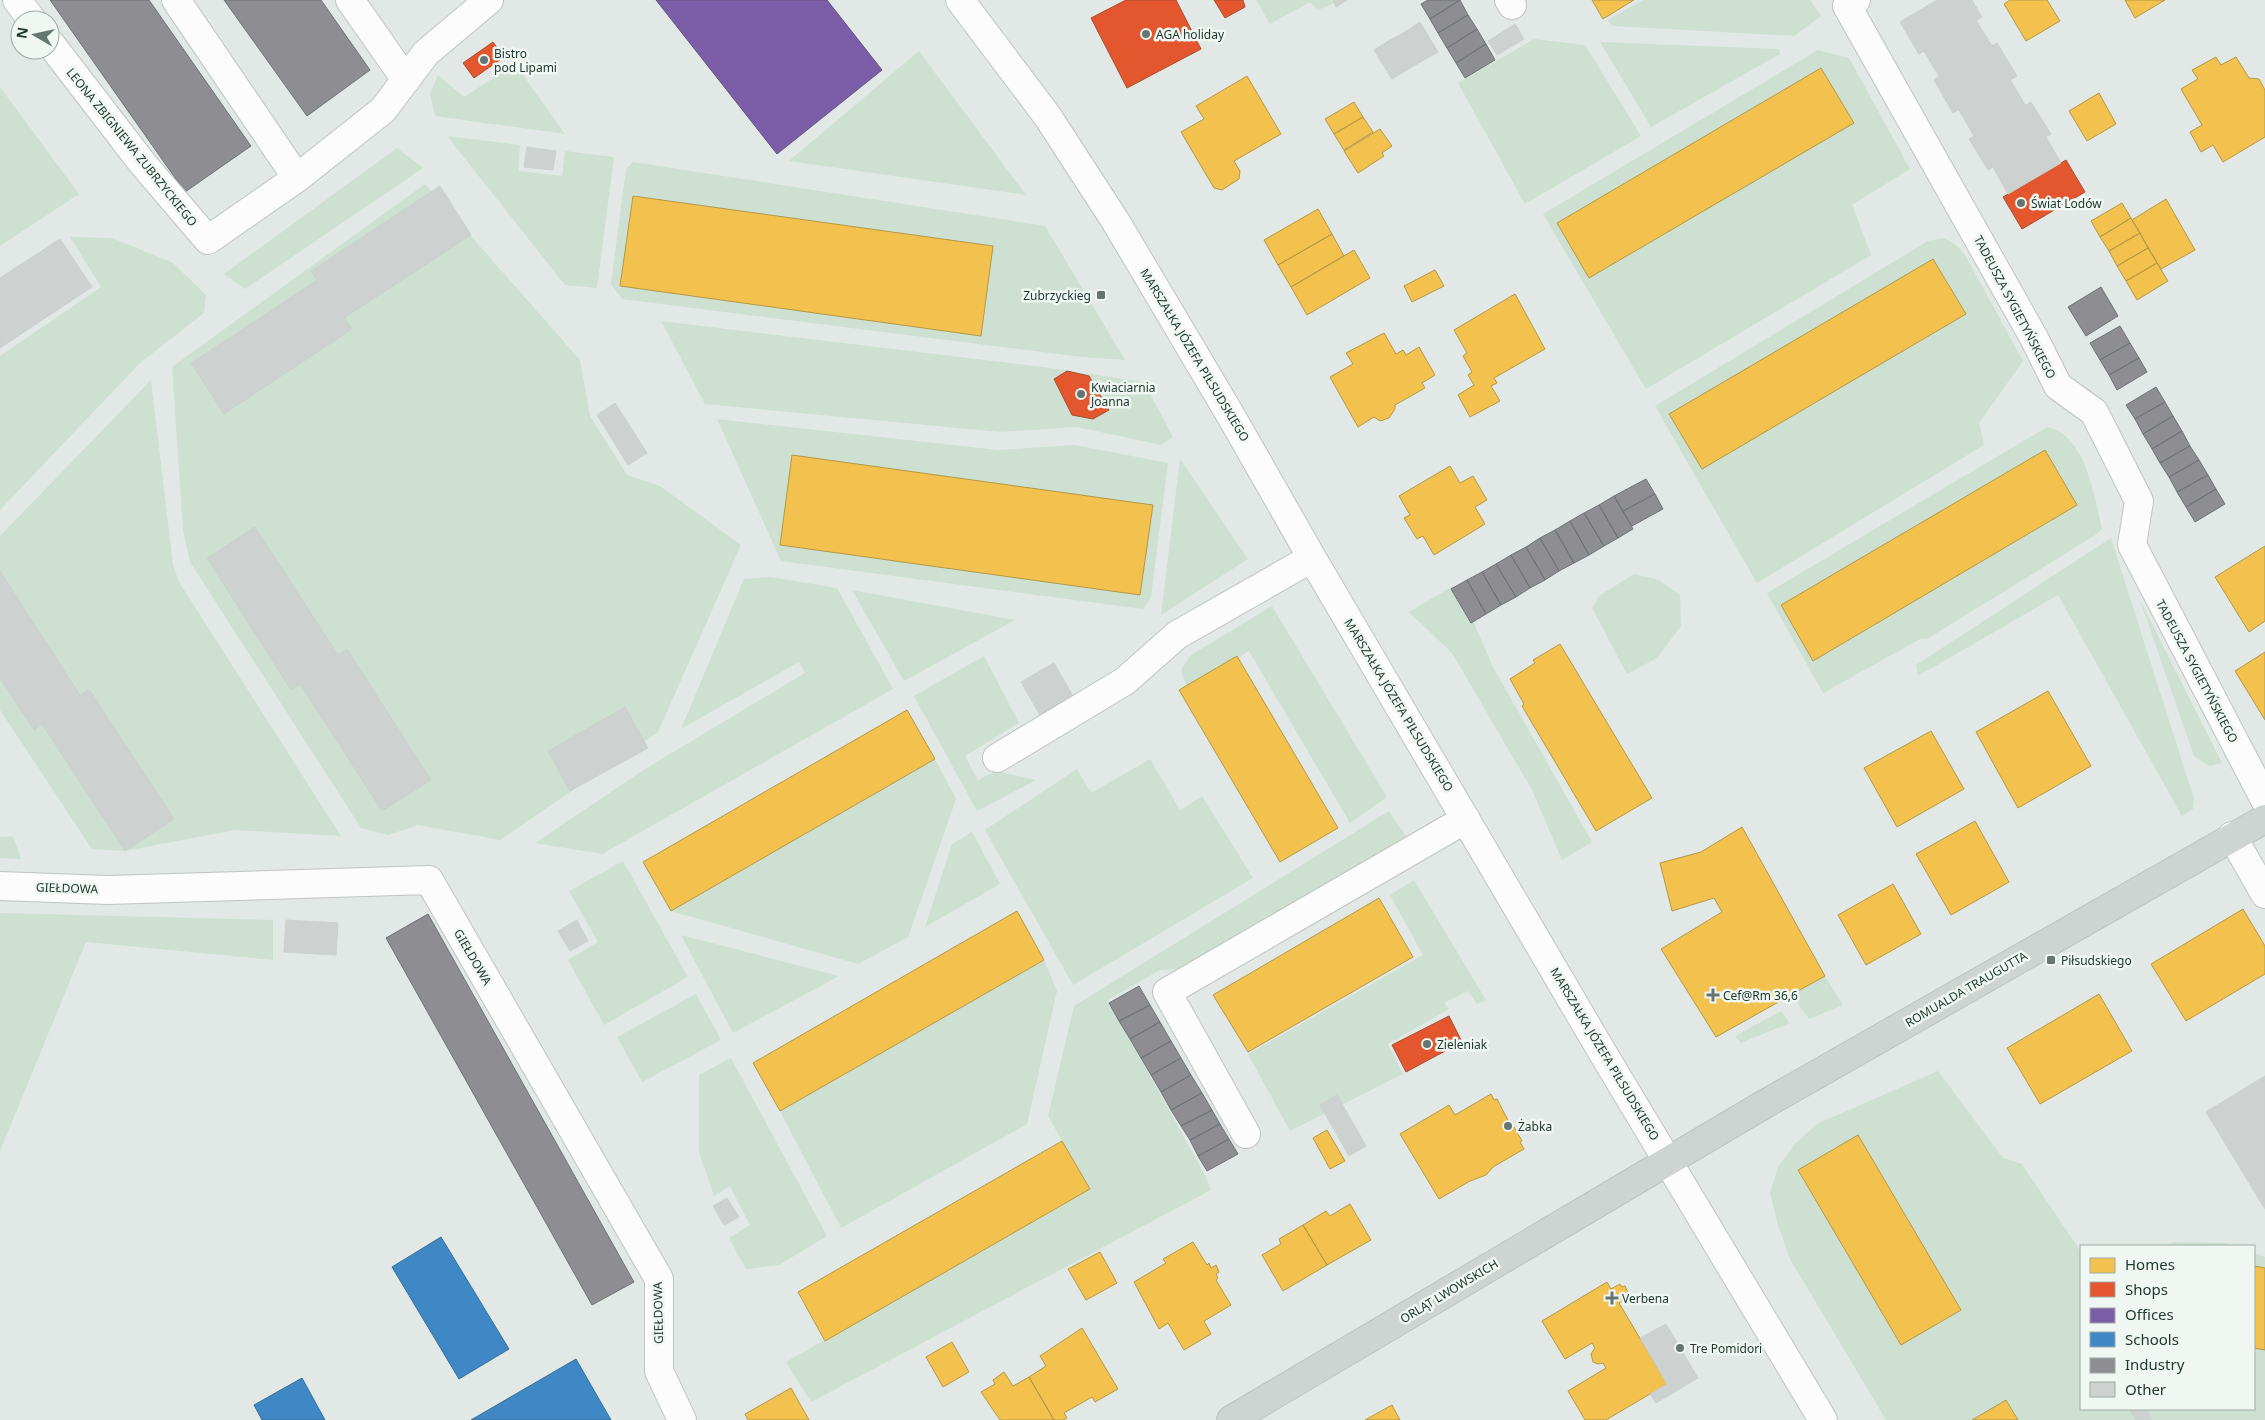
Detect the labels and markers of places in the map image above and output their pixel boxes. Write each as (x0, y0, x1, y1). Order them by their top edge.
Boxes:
place label: AGA holiday (1156, 26, 1225, 43)
marker: AGA holiday (1140, 28, 1152, 40)
place label: Bistro pod Lipami (494, 45, 557, 76)
marker: Bistro pod Lipami (478, 54, 490, 66)
place label: Świat Lodów (2031, 195, 2102, 212)
marker: Świat Lodów (2015, 197, 2027, 209)
place label: Zubrzyckieg (1023, 287, 1091, 304)
marker: Zubrzyckieg (1095, 289, 1107, 301)
place label: Kwiaciarnia Joanna (1090, 379, 1155, 410)
marker: Kwiaciarnia Joanna (1075, 388, 1087, 400)
place label: Piłsudskiego (2061, 952, 2132, 969)
marker: Piłsudskiego (2045, 954, 2057, 966)
place label: Cef@Rm 36,6 (1723, 987, 1798, 1004)
marker: Cef@Rm 36,6 (1707, 989, 1719, 1001)
place label: Zieleniak (1437, 1036, 1488, 1053)
marker: Zieleniak (1421, 1038, 1433, 1050)
place label: Żabka (1518, 1118, 1552, 1135)
marker: Żabka (1502, 1120, 1514, 1132)
place label: Verbena (1622, 1290, 1669, 1307)
marker: Verbena (1606, 1292, 1618, 1304)
place label: Tre Pomidori (1690, 1340, 1762, 1357)
marker: Tre Pomidori (1674, 1342, 1686, 1354)

